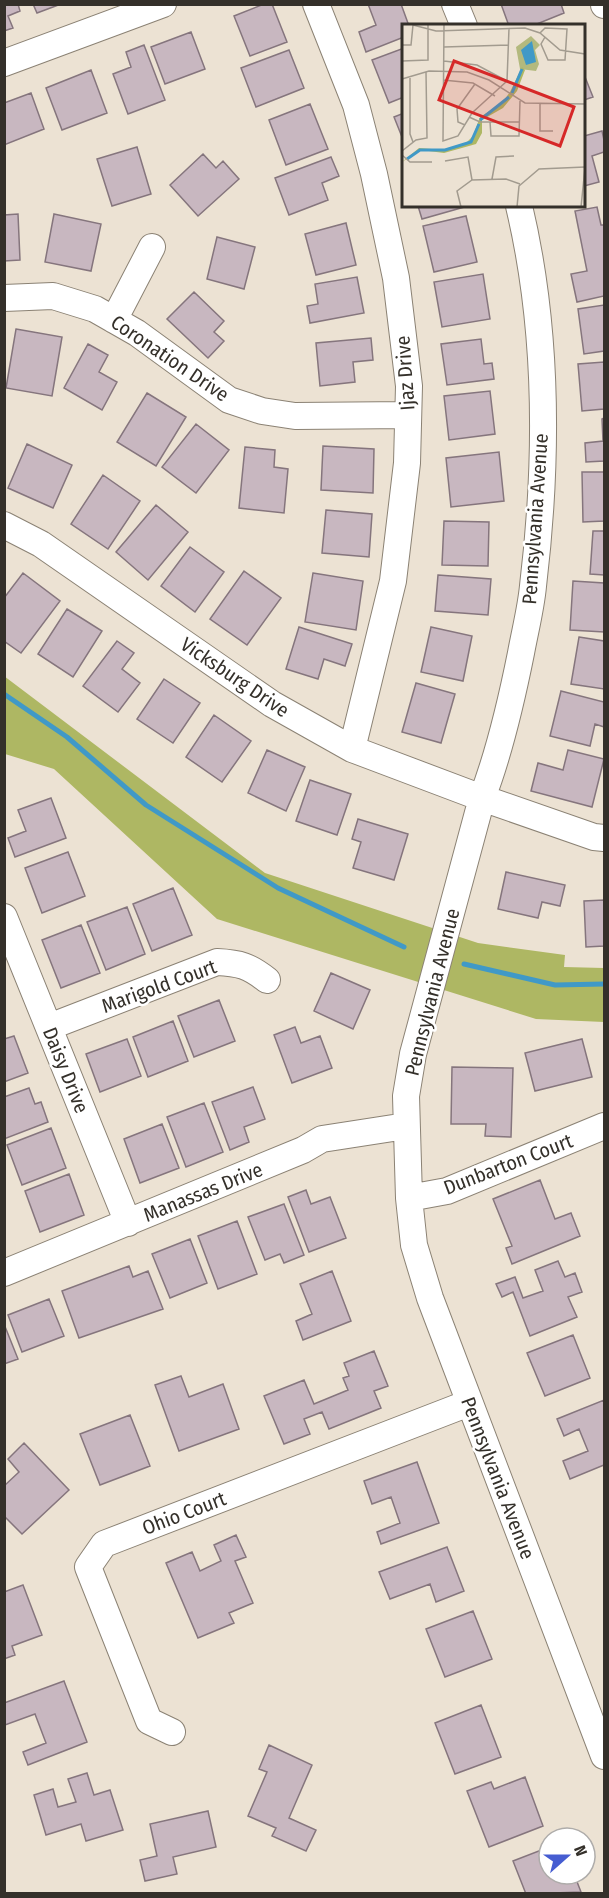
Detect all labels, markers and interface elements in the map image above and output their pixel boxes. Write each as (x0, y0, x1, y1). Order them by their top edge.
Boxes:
inset map (402, 24, 585, 207)
street label: Coronation Drive (106, 310, 234, 406)
street label: Ijaz Drive (390, 335, 420, 411)
street label: Pennsylvania Avenue (517, 433, 553, 605)
street label: Vicksburg Drive (176, 632, 294, 722)
street label: Pennsylvania Avenue (400, 906, 464, 1078)
street label: Marigold Court (98, 954, 220, 1018)
street label: Daisy Drive (38, 1024, 94, 1116)
street label: Dunbarton Court (440, 1128, 576, 1200)
street label: Manassas Drive (140, 1157, 266, 1227)
street label: Pennsylvania Avenue (456, 1394, 540, 1562)
street label: Ohio Court (139, 1486, 230, 1540)
north arrow (537, 1826, 597, 1886)
text: N (570, 1843, 591, 1859)

